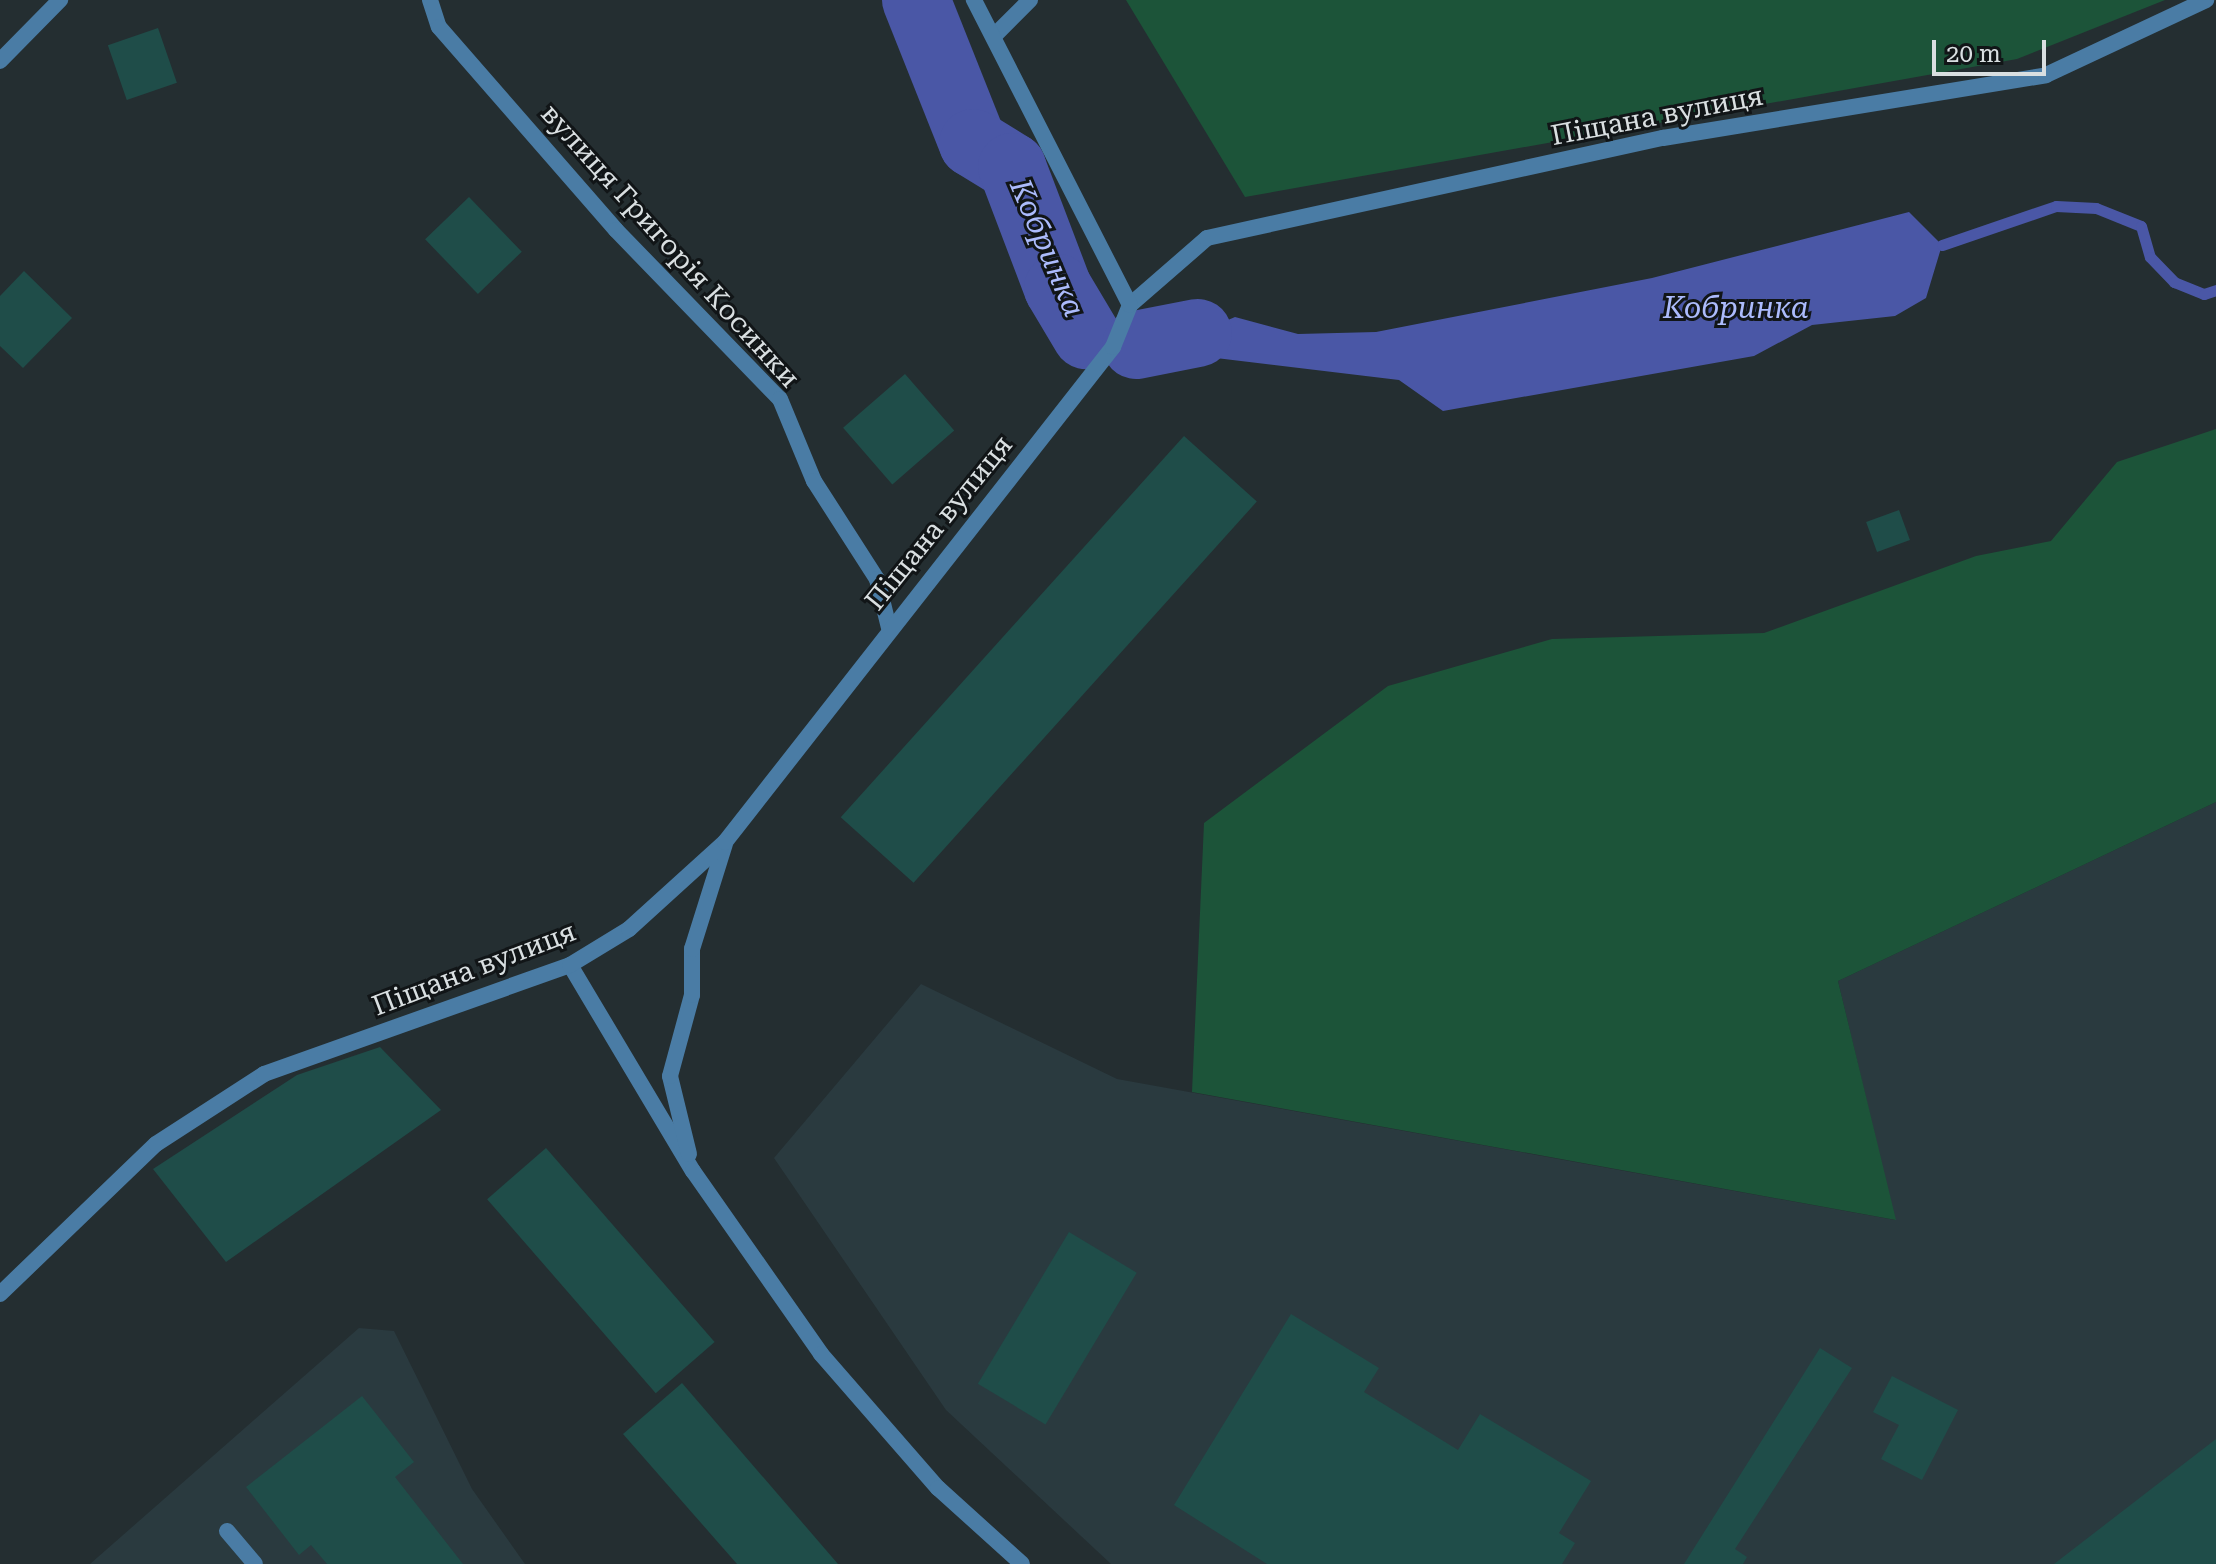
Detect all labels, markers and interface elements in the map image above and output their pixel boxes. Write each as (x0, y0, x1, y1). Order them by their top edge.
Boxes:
scale bar (1936, 24, 2050, 74)
text: 20 m (1946, 40, 2001, 68)
street label: Піщана вулиця (1548, 79, 1766, 153)
street label: вулиця Григорія Косинки (534, 97, 806, 395)
water label: Кобринка (1002, 174, 1092, 322)
water label: Кобринка (1663, 290, 1809, 326)
street label: Піщана вулиця (858, 429, 1020, 617)
street label: Піщана вулиця (367, 915, 581, 1023)

